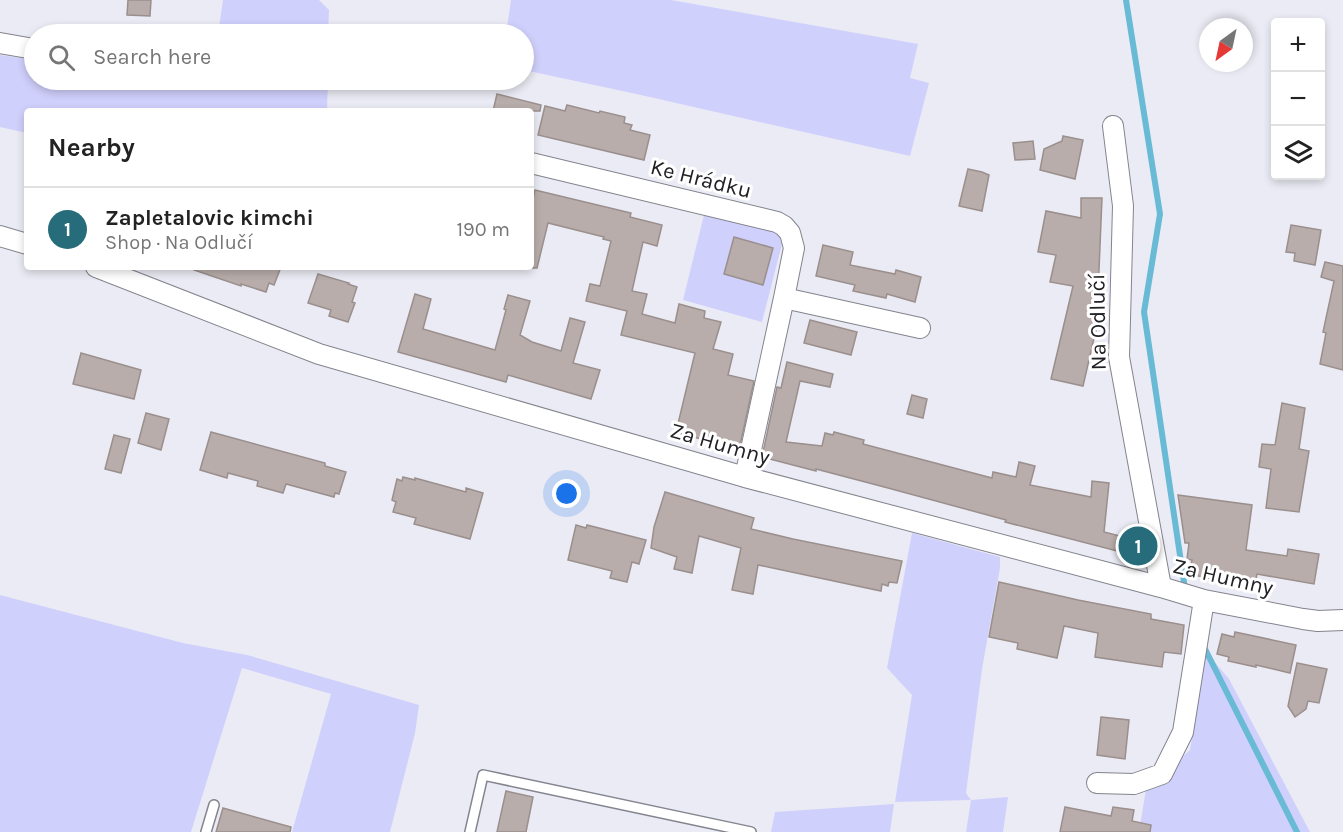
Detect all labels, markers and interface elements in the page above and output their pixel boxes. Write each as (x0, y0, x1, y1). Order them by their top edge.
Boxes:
north arrow (1199, 18, 1253, 72)
map controls (1271, 18, 1325, 180)
button: + (1271, 18, 1325, 72)
search box (24, 24, 534, 90)
icon: search (45, 41, 78, 74)
text: Search here (93, 44, 211, 70)
button: − (1271, 72, 1325, 126)
button: layers (1271, 126, 1325, 180)
text: Nearby (48, 132, 135, 163)
street label: Ke Hrádku (648, 154, 754, 204)
text: Zapletalovic kimchi (105, 205, 314, 231)
text: 1 (64, 218, 71, 241)
text: 190 m (456, 218, 510, 241)
text: Shop · Na Odlučí (105, 231, 253, 254)
street label: Na Odlučí (1084, 273, 1112, 371)
street label: Za Humny (667, 417, 773, 471)
your location (552, 479, 581, 508)
pin: 1 (1118, 524, 1158, 568)
street label: Za Humny (1170, 553, 1276, 601)

